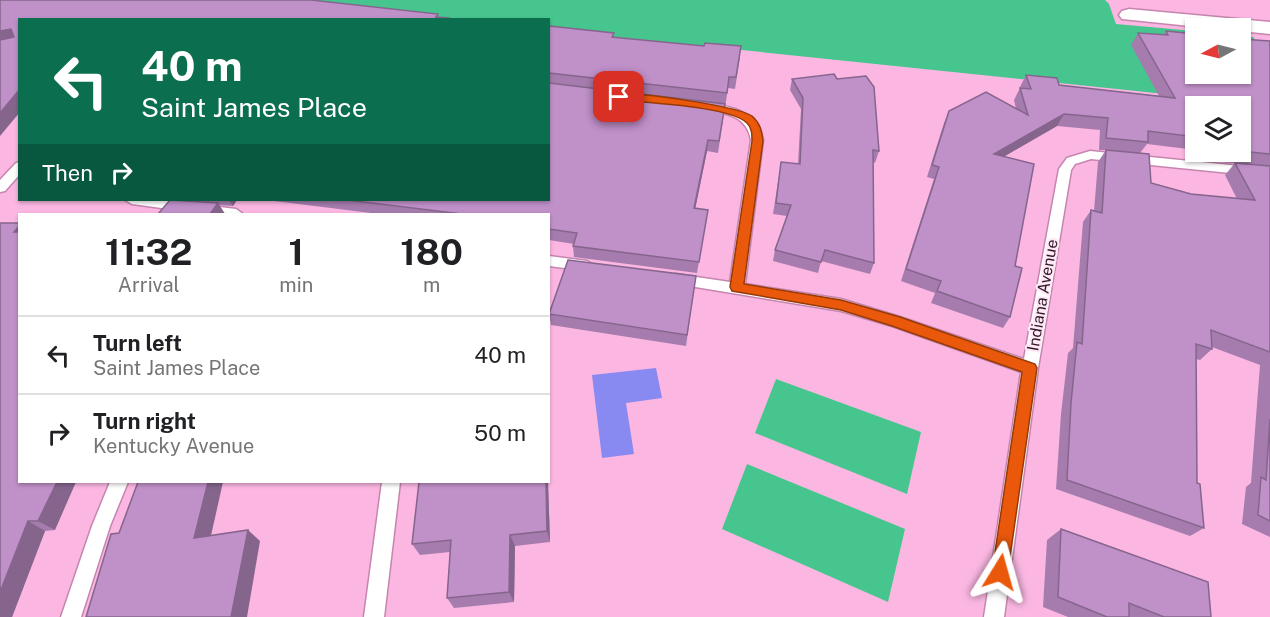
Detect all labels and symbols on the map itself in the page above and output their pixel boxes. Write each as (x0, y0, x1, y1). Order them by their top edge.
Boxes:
north arrow (1185, 18, 1251, 84)
pin (593, 71, 644, 122)
street label: Indiana Avenue (1023, 238, 1062, 352)
position arrow (968, 540, 1032, 604)

